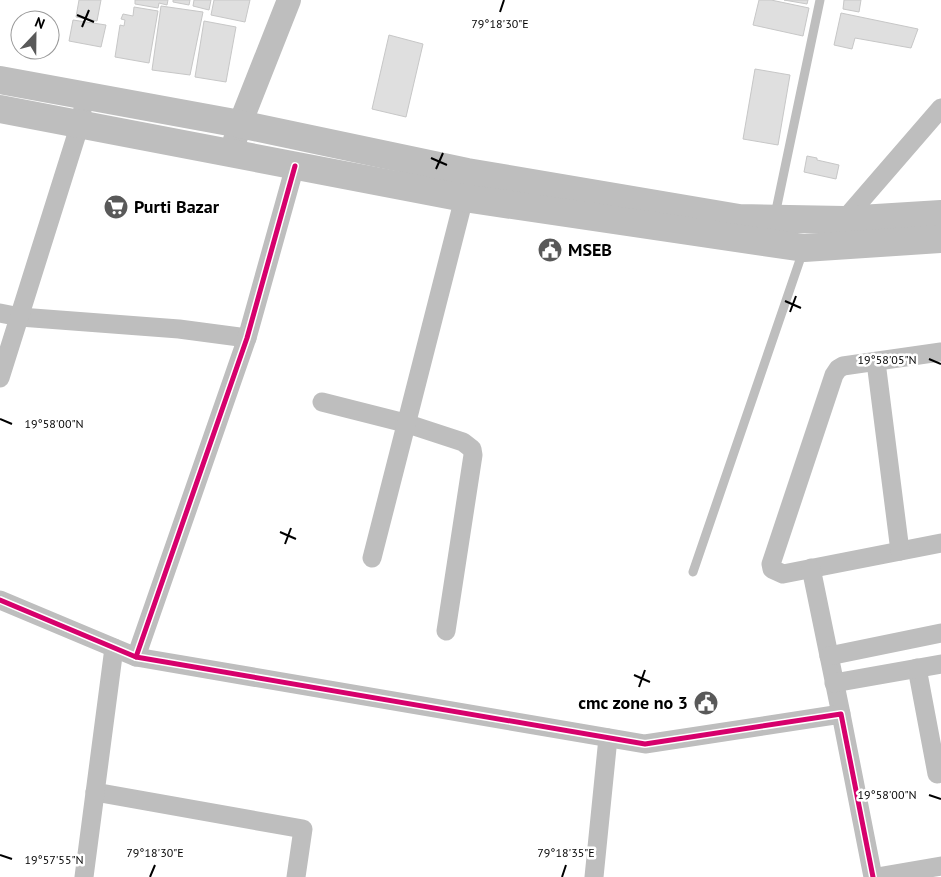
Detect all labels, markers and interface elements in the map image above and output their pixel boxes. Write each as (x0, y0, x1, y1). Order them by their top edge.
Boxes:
north arrow (10, 10, 60, 60)
text: N (32, 13, 48, 33)
text: 79°18'30"E (471, 16, 529, 31)
supermarket icon: Purti Bazar (103, 194, 129, 220)
place label: Purti Bazar (134, 195, 220, 218)
public building icon: MSEB (537, 237, 563, 263)
place label: MSEB (568, 238, 612, 261)
text: 19°58'05"N (857, 352, 917, 367)
text: 19°58'00"N (24, 416, 84, 431)
public building icon: cmc zone no 3 (693, 690, 719, 716)
place label: cmc zone no 3 (578, 691, 688, 714)
text: 19°58'00"N (857, 787, 917, 802)
text: 79°18'30"E (126, 845, 184, 860)
text: 79°18'35"E (537, 845, 595, 860)
text: 19°57'55"N (24, 852, 84, 867)

